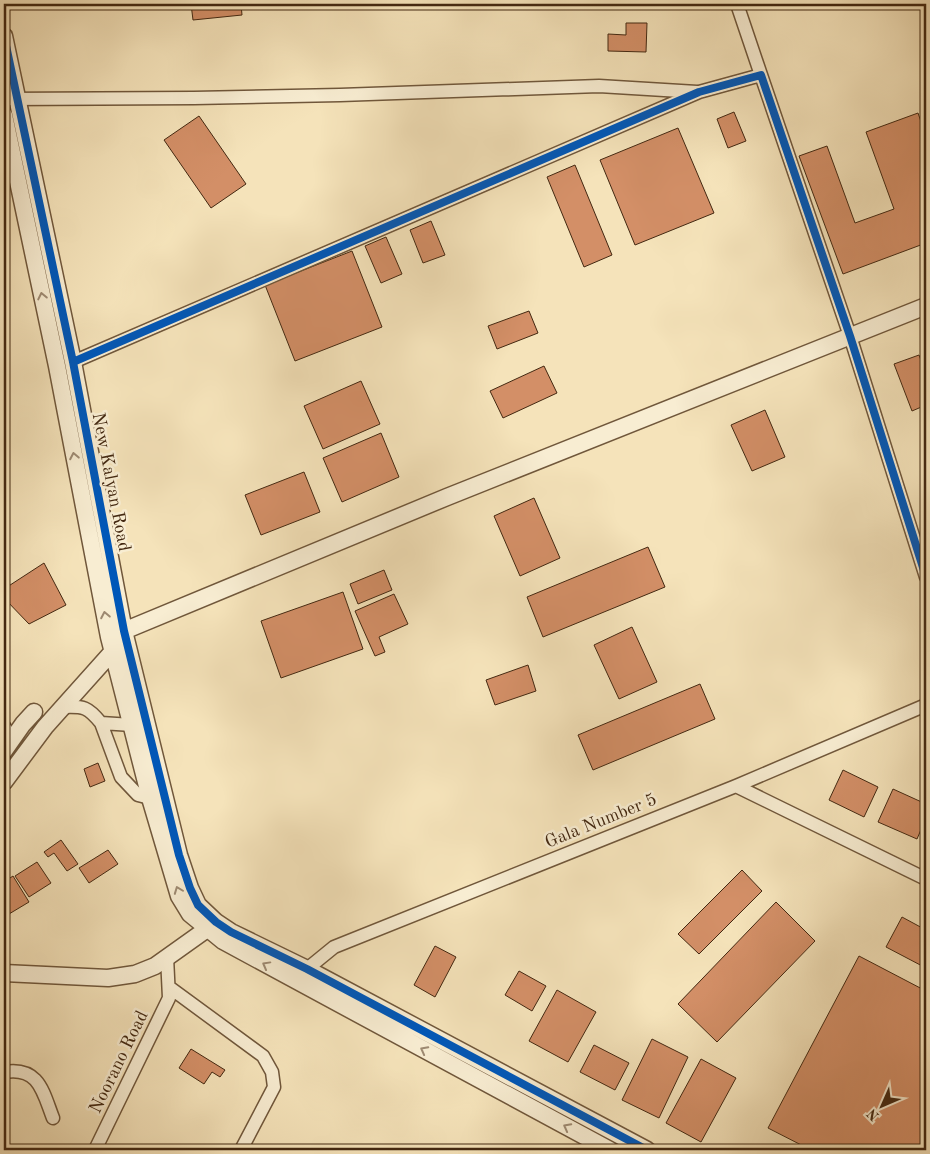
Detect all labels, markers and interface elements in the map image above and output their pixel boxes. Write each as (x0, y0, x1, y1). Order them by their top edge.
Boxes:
one-way arrow (37, 292, 48, 301)
street label: New Kalyan Road (89, 411, 133, 553)
one-way arrow (69, 451, 80, 460)
one-way arrow (100, 611, 111, 620)
street label: Gala Number 5 (543, 790, 659, 852)
one-way arrow (174, 887, 184, 895)
one-way arrow (262, 962, 271, 972)
street label: Noorano Road (86, 1008, 152, 1116)
one-way arrow (421, 1046, 430, 1056)
north arrow (858, 1082, 908, 1132)
text: N (865, 1106, 882, 1123)
one-way arrow (564, 1123, 573, 1133)

